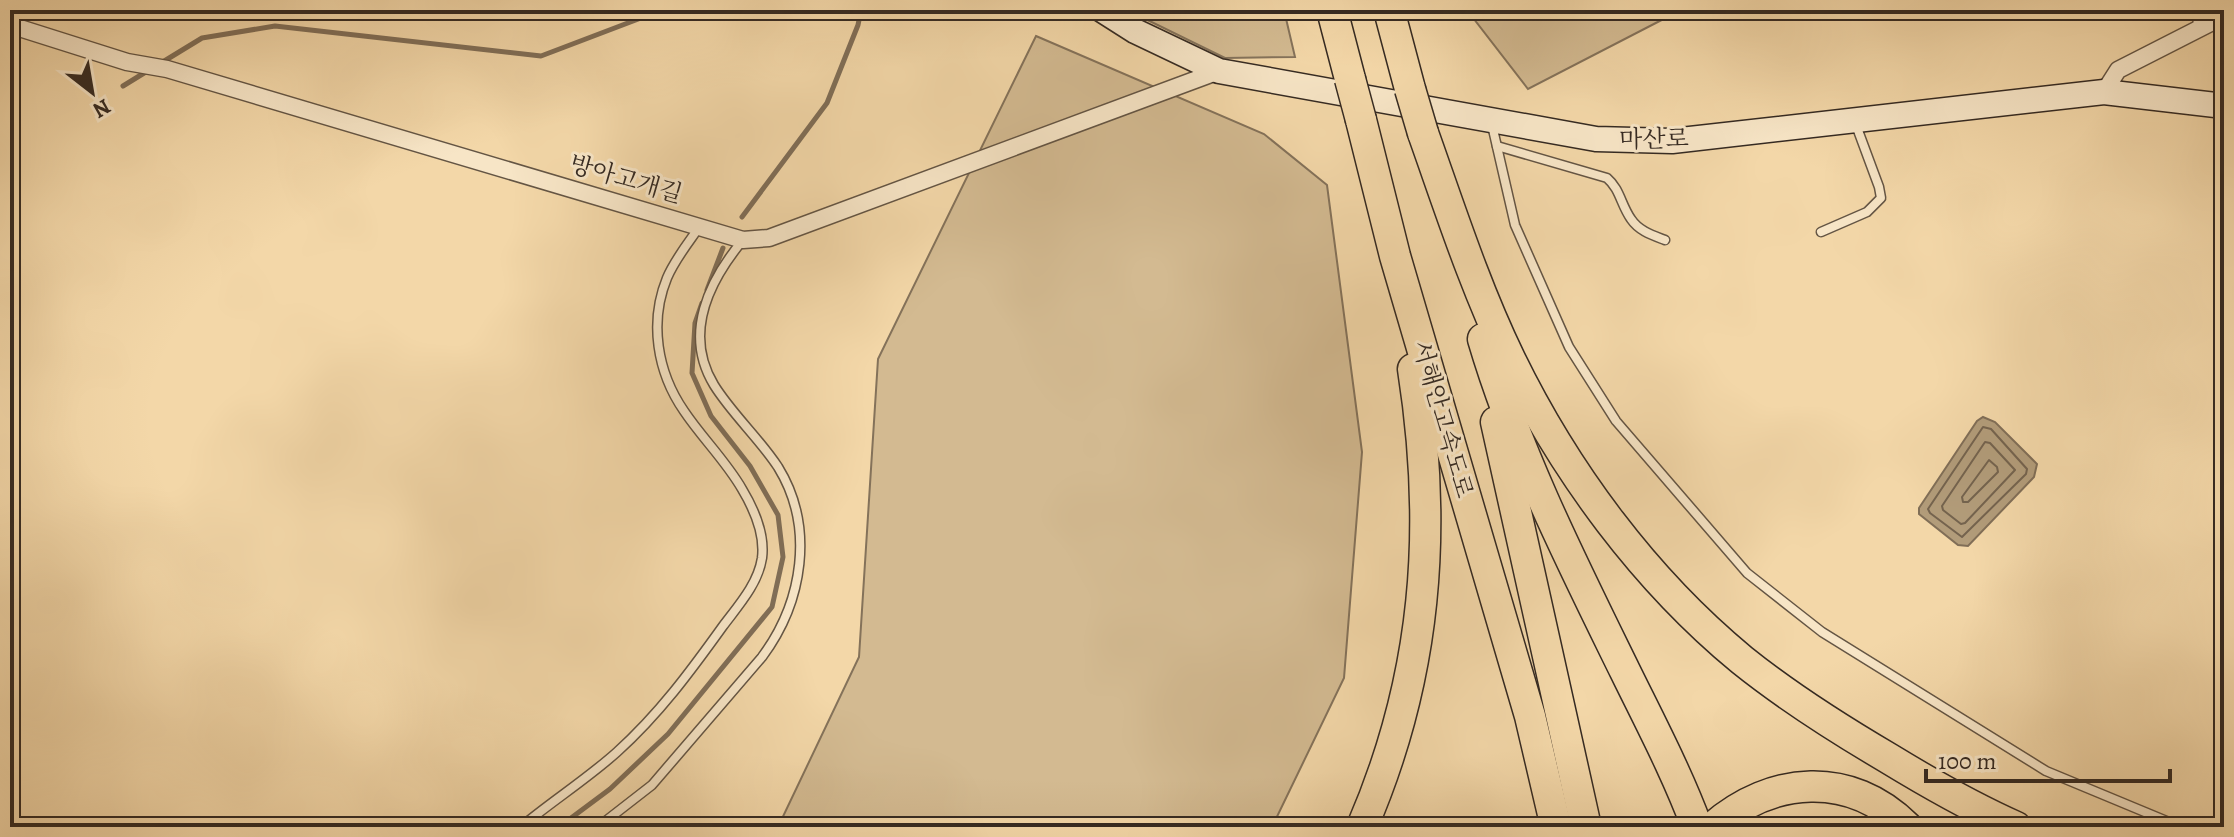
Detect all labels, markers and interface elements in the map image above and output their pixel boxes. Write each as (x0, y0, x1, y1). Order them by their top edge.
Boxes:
north arrow (52, 52, 132, 132)
text: N (87, 91, 116, 125)
street label: 마산로 (1619, 122, 1689, 156)
street label: 방아고개길 (566, 148, 686, 210)
street label: 서해안고속도로 (1405, 337, 1481, 501)
scale bar (1926, 733, 2170, 783)
text: 100 m (1938, 745, 1997, 777)

